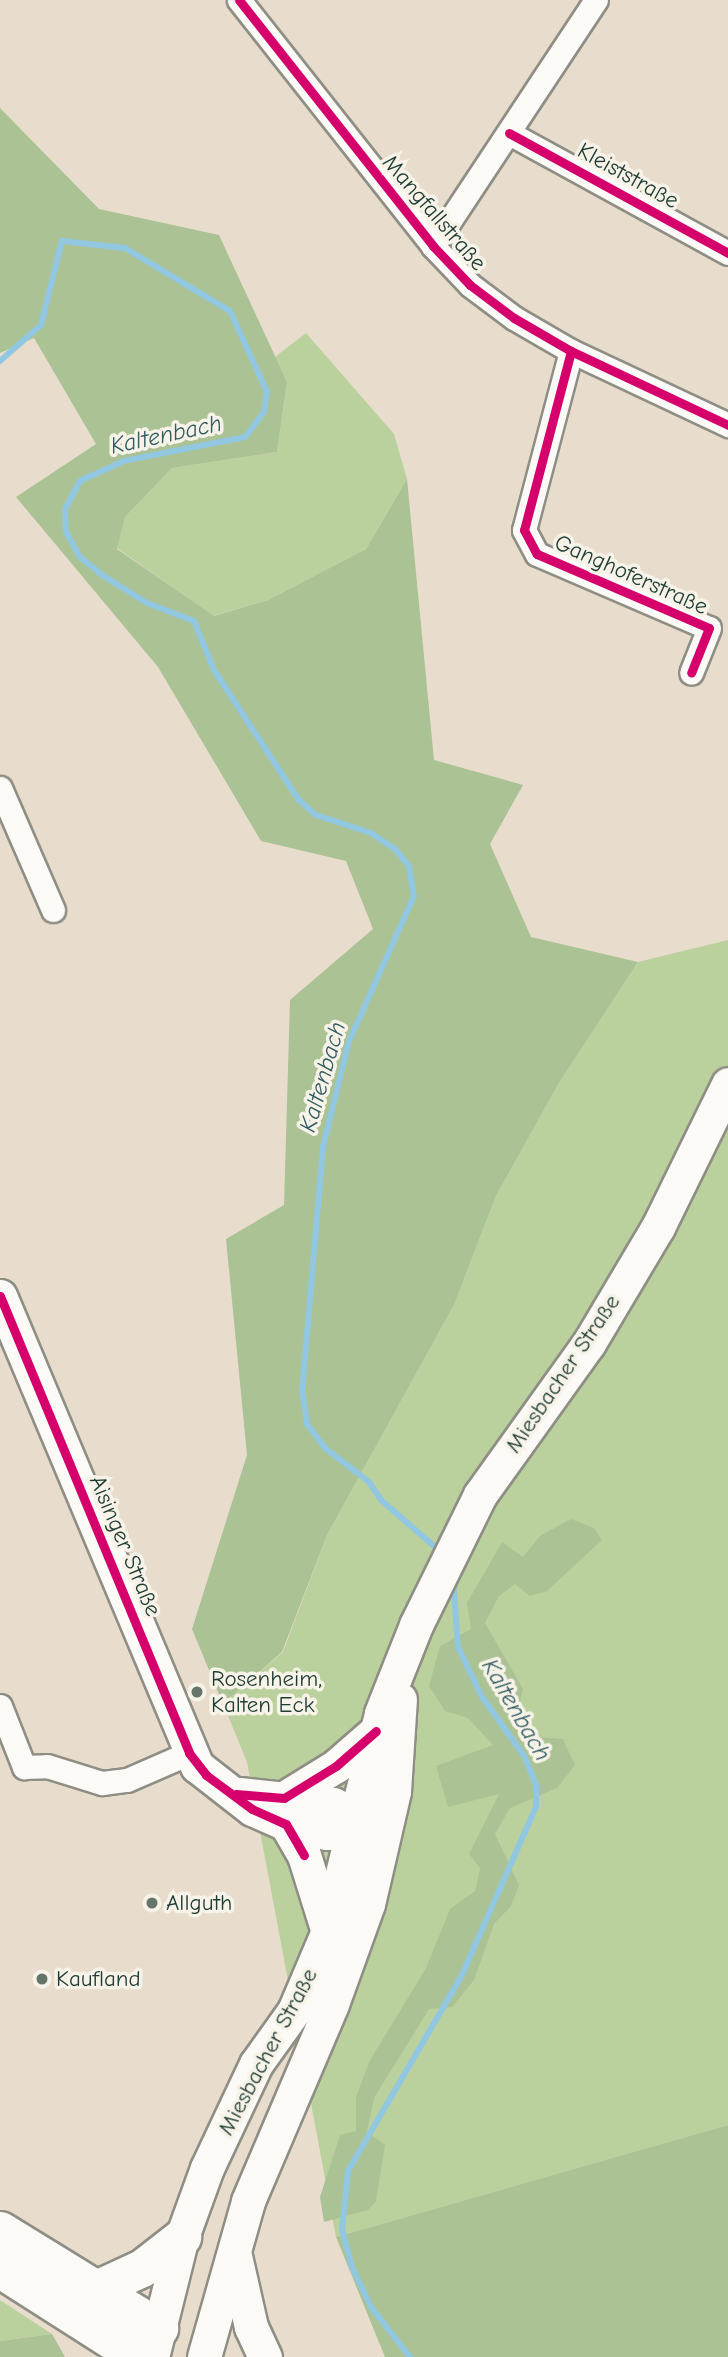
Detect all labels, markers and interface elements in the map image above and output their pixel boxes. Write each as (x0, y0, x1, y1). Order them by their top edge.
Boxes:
street label: Kleiststraße (573, 137, 683, 215)
street label: Mangfallstraße (376, 149, 492, 277)
water label: Kaltenbach (108, 409, 224, 461)
street label: Ganghoferstraße (550, 529, 712, 621)
water label: Kaltenbach (294, 1019, 352, 1135)
street label: Miesbacher Straße (500, 1290, 626, 1458)
street label: Aisinger Straße (83, 1472, 167, 1620)
water label: Kaltenbach (475, 1654, 557, 1766)
place label: Rosenheim, Kalten Eck (211, 1665, 322, 1719)
marker: Rosenheim, Kalten Eck (189, 1684, 205, 1700)
place label: Allguth (166, 1889, 232, 1917)
marker: Allguth (144, 1895, 160, 1911)
street label: Miesbacher Straße (212, 1964, 324, 2140)
place label: Kaufland (56, 1965, 141, 1993)
marker: Kaufland (34, 1971, 50, 1987)

